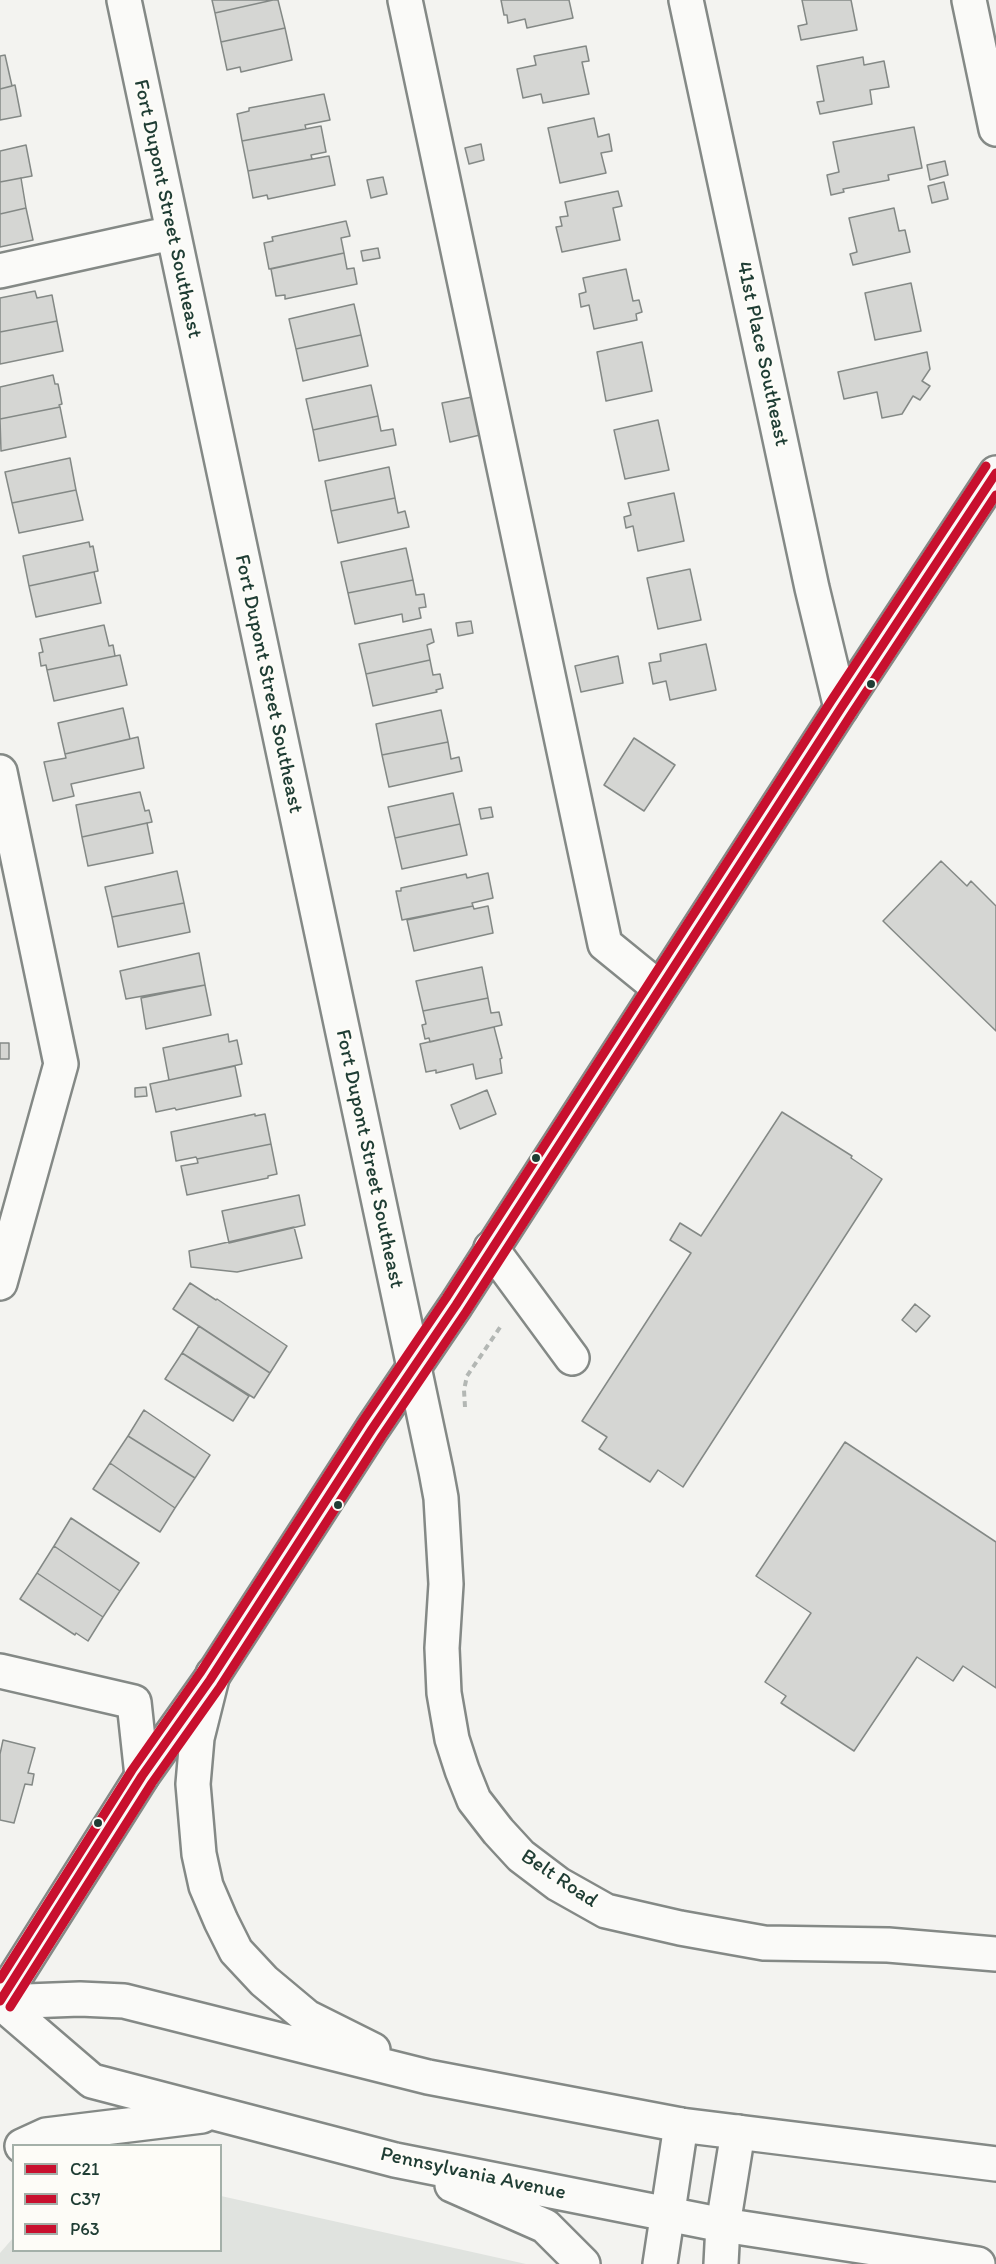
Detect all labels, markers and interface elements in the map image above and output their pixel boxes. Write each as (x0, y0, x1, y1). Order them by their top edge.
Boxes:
street label: Fort Dupont Street Southeast (127, 77, 207, 341)
street label: 41st Place Southeast (730, 259, 794, 449)
street label: Fort Dupont Street Southeast (228, 552, 308, 816)
unlabelled marker (865, 678, 877, 690)
street label: Fort Dupont Street Southeast (329, 1027, 409, 1291)
unlabelled marker (530, 1152, 542, 1164)
unlabelled marker (332, 1499, 344, 1511)
unlabelled marker (92, 1817, 104, 1829)
street label: Belt Road (516, 1844, 602, 1914)
street label: Pennsylvania Avenue (378, 2142, 568, 2206)
legend (12, 2144, 222, 2252)
text: C21 (70, 2158, 99, 2180)
text: C37 (70, 2188, 100, 2210)
text: P63 (70, 2218, 100, 2240)

